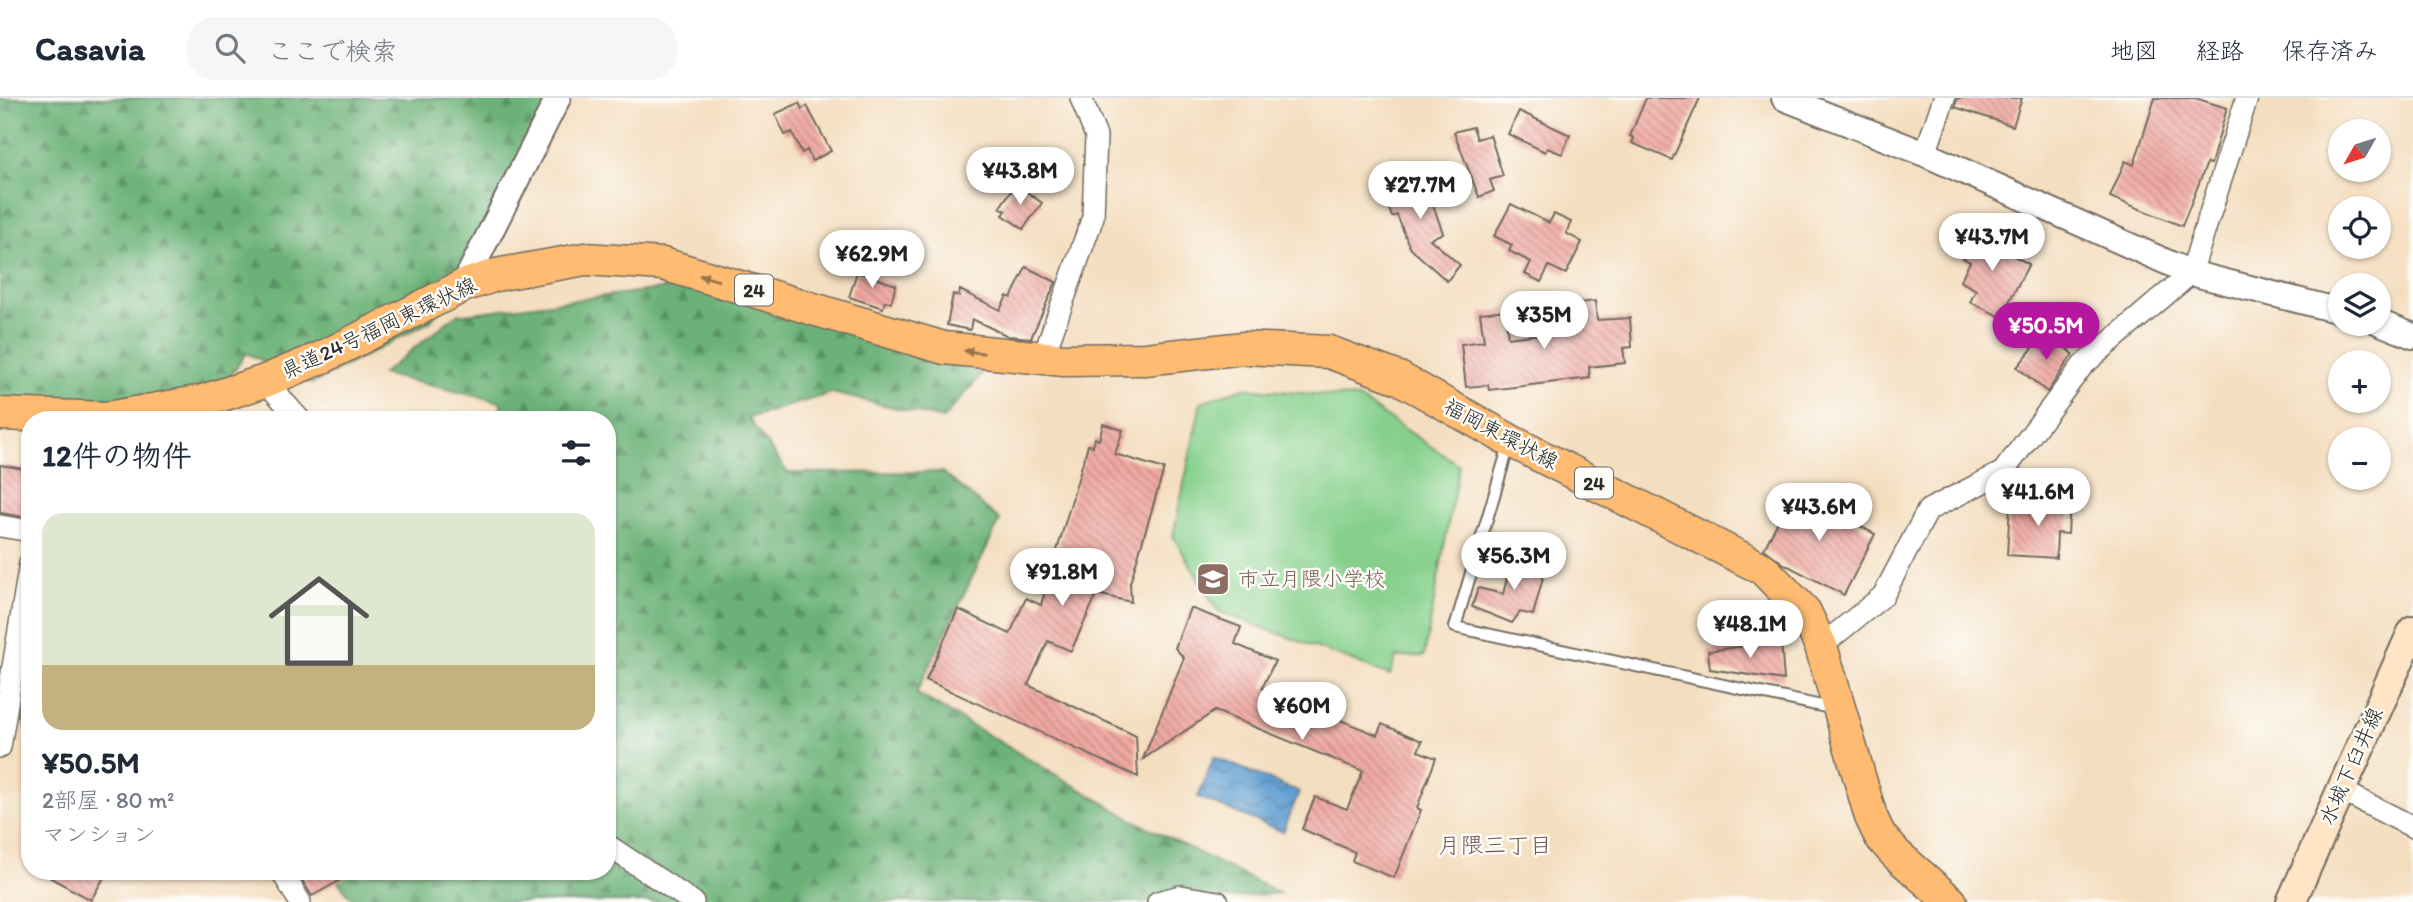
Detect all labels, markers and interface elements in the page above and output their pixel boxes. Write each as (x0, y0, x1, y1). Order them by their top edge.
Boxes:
search box (187, 17, 677, 80)
text: Casavia (35, 29, 145, 68)
icon: search (211, 29, 249, 67)
text: ここで検索 (267, 35, 397, 67)
text: 地図 (2110, 36, 2158, 65)
text: 経路 (2196, 36, 2244, 65)
text: 保存済み (2282, 36, 2378, 65)
north arrow (2328, 119, 2390, 182)
map controls (2328, 119, 2391, 490)
pin: ¥43.8M (963, 148, 1077, 207)
text: ¥43.8M (982, 156, 1058, 184)
pin: ¥27.7M (1363, 162, 1477, 221)
text: ¥27.7M (1384, 170, 1456, 198)
button: locate (2328, 196, 2391, 259)
pin: ¥43.7M (1935, 214, 2049, 273)
text: ¥43.7M (1955, 222, 2029, 250)
pin: ¥62.9M (815, 230, 929, 290)
text: ¥62.9M (836, 239, 908, 267)
street label: 県道24号福岡東環状線 (277, 271, 480, 384)
one-way arrow (698, 272, 719, 282)
button: layers (2328, 273, 2391, 336)
road number: 24 (735, 274, 773, 306)
pin: ¥35M (1503, 292, 1585, 351)
text: ¥35M (1516, 300, 1572, 328)
pin: ¥50.5M (1989, 302, 2103, 362)
text: ¥50.5M (2009, 311, 2083, 339)
one-way arrow (963, 346, 985, 357)
button: + (2328, 350, 2391, 413)
street label: 福岡東環状線 (1440, 393, 1563, 474)
button: − (2328, 427, 2391, 490)
icon: filters (557, 434, 595, 472)
text: 12件の物件 (42, 437, 192, 474)
road number: 24 (1575, 468, 1613, 498)
pin: ¥41.6M (1981, 468, 2095, 528)
text: ¥41.6M (2001, 477, 2075, 505)
pin: ¥43.6M (1762, 484, 1876, 543)
text: ¥43.6M (1781, 492, 1857, 520)
pin: ¥56.3M (1457, 532, 1571, 592)
text: ¥56.3M (1477, 541, 1551, 569)
pin: ¥91.8M (1005, 548, 1119, 608)
text: ¥91.8M (1026, 557, 1098, 585)
icon: home (256, 558, 382, 684)
school or university icon: 市立月隈小学校 (1194, 560, 1232, 598)
place label: 市立月隈小学校 (1238, 566, 1385, 591)
pin: ¥48.1M (1693, 601, 1807, 660)
text: ¥48.1M (1713, 609, 1787, 637)
pin: ¥60M (1261, 682, 1343, 742)
text: ¥60M (1273, 691, 1331, 719)
street label: 水城下臼井線 (2313, 703, 2388, 828)
text: ¥50.5M (42, 744, 140, 781)
text: 2部屋 · 80 m² (42, 786, 174, 814)
text: マンション (42, 820, 156, 848)
district label: 月隈三丁目 (1438, 831, 1553, 859)

